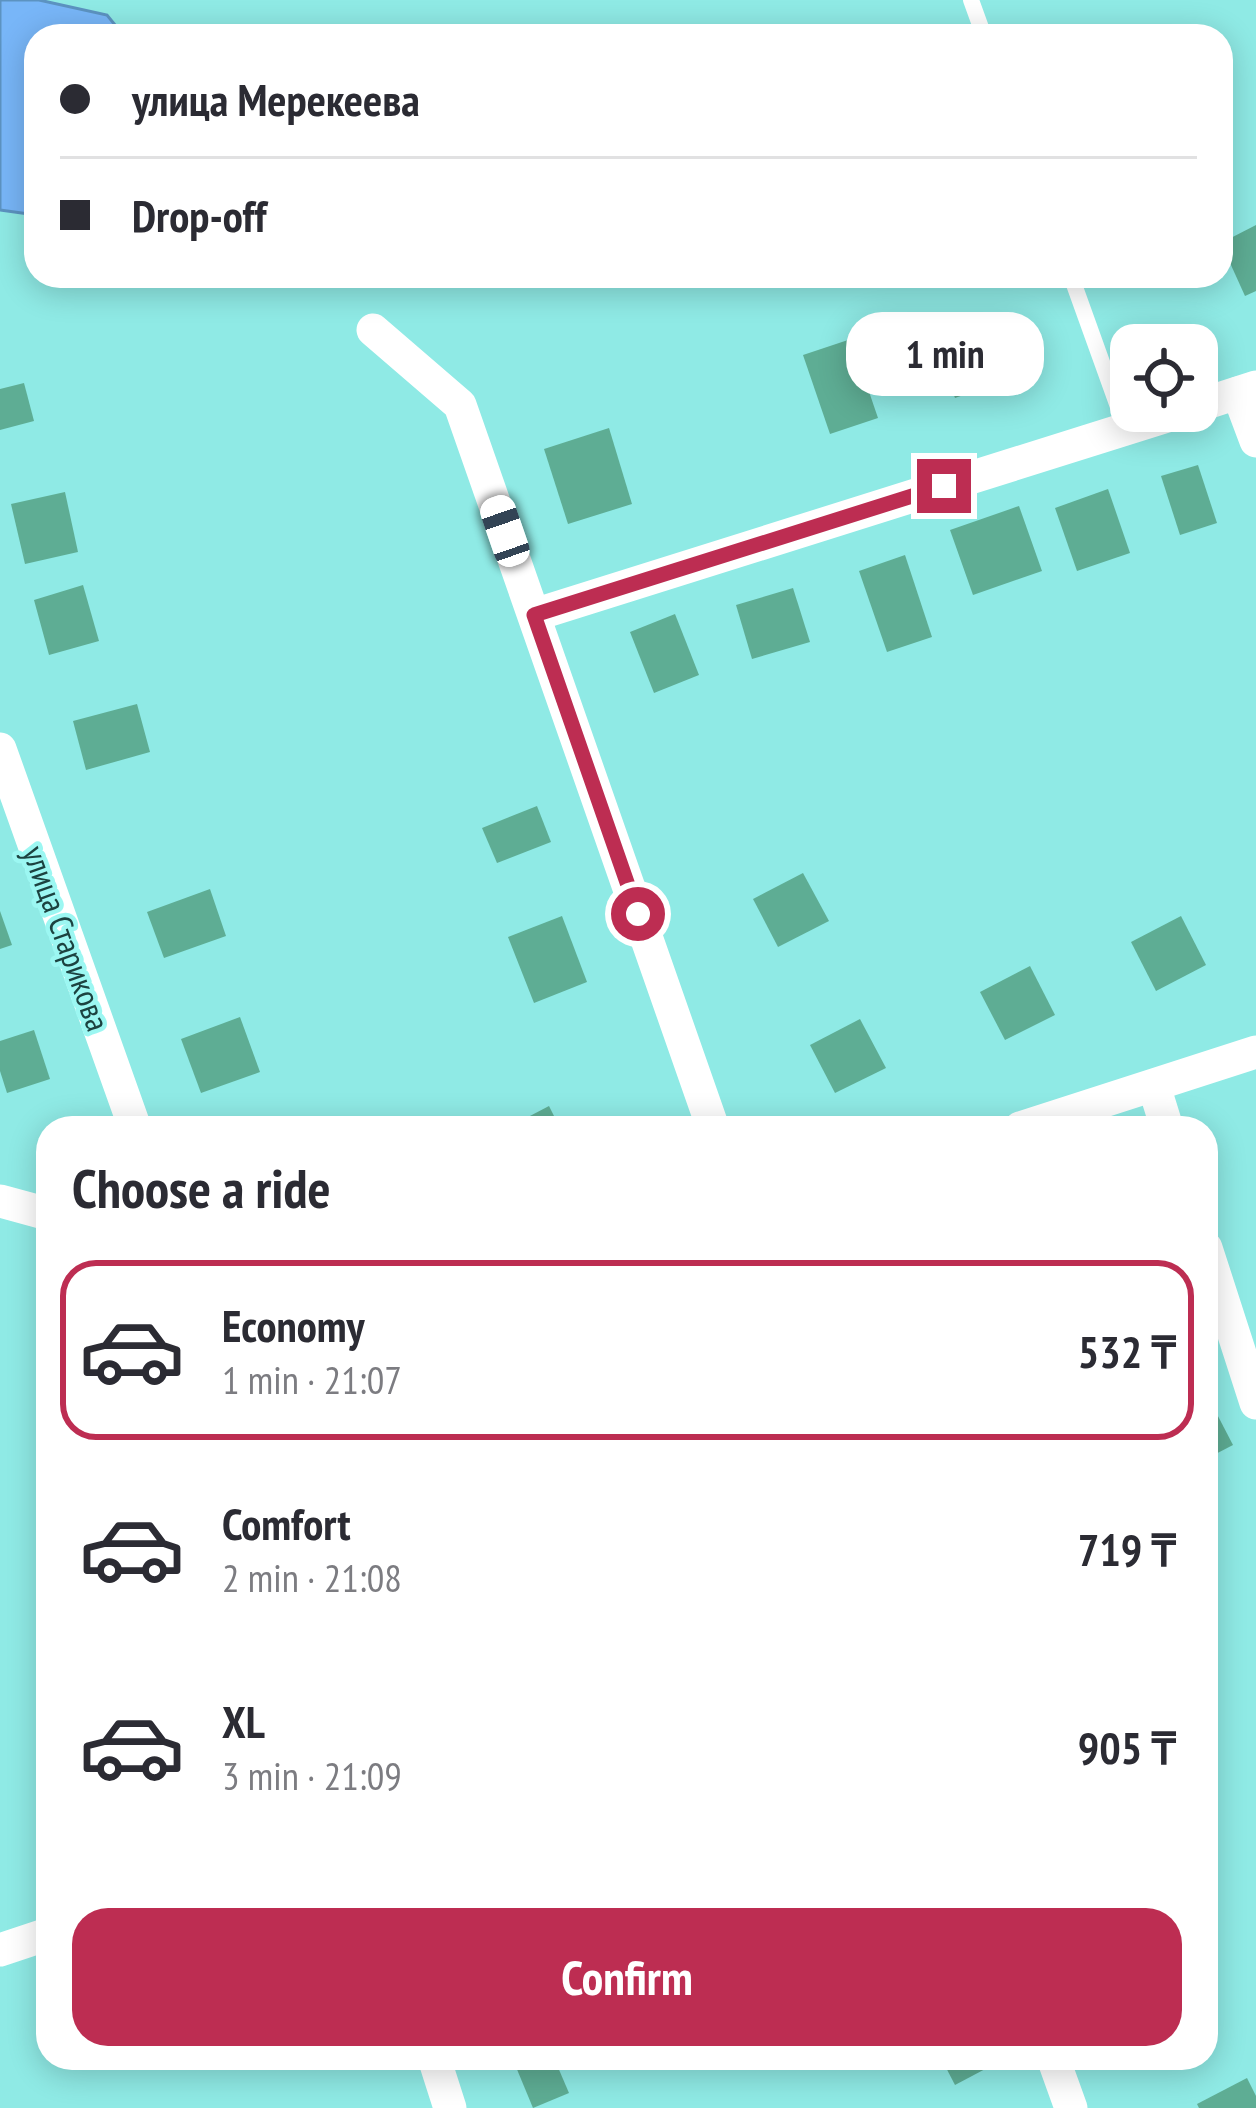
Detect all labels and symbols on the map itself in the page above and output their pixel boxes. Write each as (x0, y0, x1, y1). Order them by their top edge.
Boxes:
callout: 1 min (845, 312, 1043, 396)
route end (917, 459, 971, 513)
car (476, 491, 534, 571)
street label: улица Старикова (14, 840, 120, 1036)
route start (611, 887, 665, 941)

